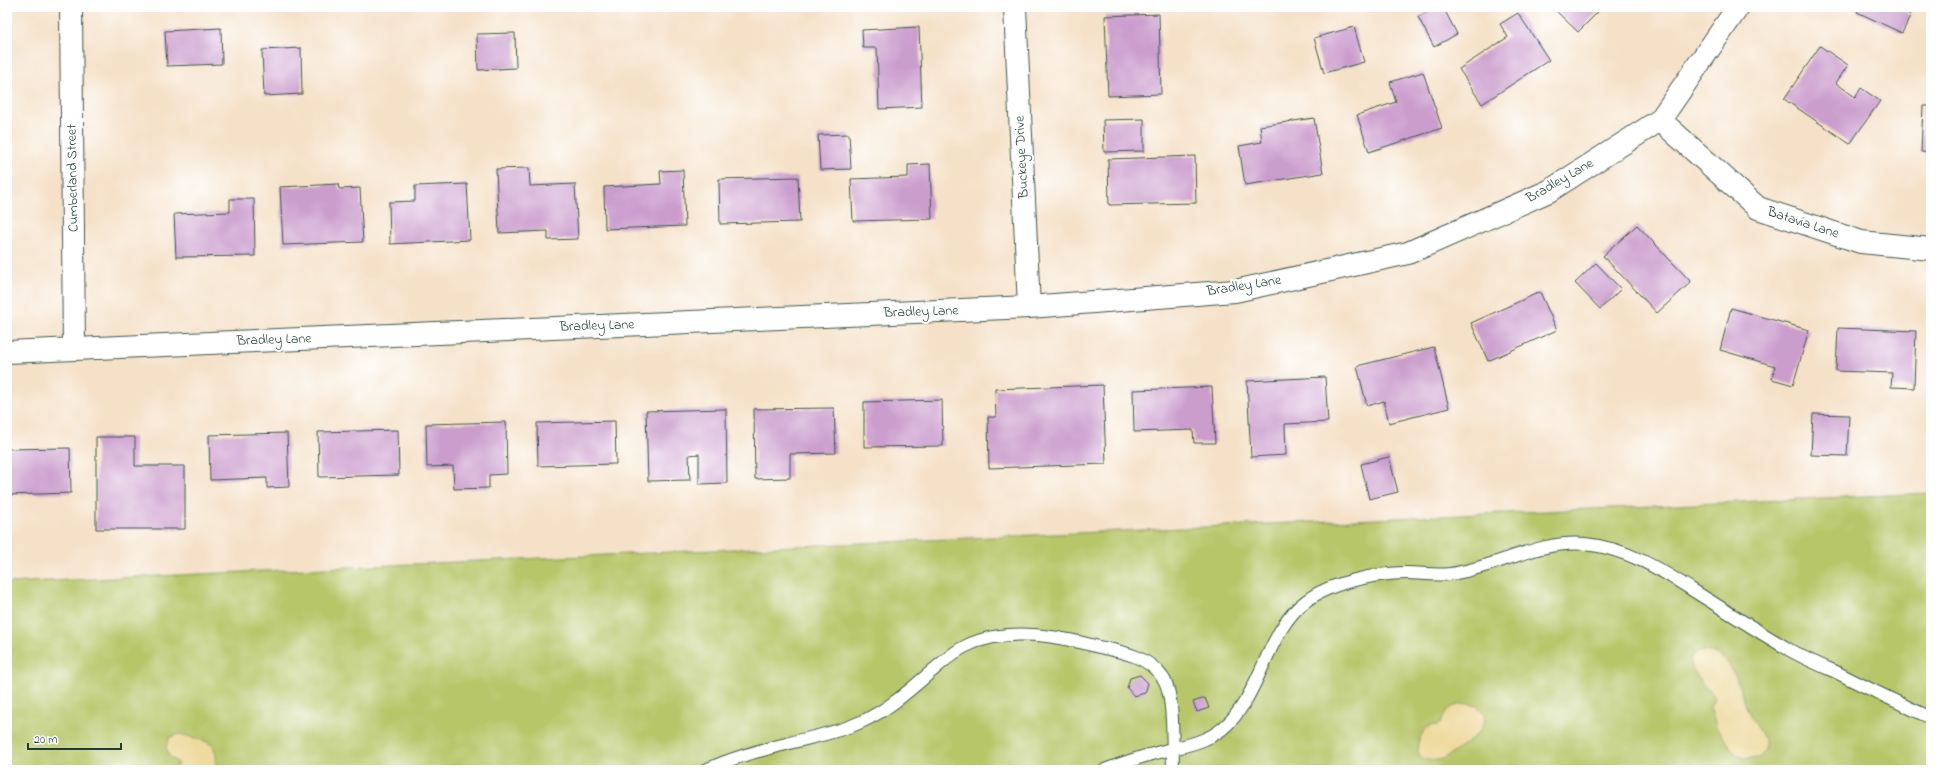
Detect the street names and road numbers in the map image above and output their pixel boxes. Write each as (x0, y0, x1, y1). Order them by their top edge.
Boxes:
street label: Buckeye Drive (1009, 114, 1036, 200)
street label: Cumberland Street (62, 124, 84, 232)
street label: Bradley Lane (1521, 153, 1599, 210)
street label: Batavia Lane (1764, 201, 1842, 245)
street label: Bradley Lane (1204, 270, 1284, 303)
street label: Bradley Lane (882, 300, 960, 325)
street label: Bradley Lane (558, 314, 636, 339)
street label: Bradley Lane (235, 328, 313, 353)

